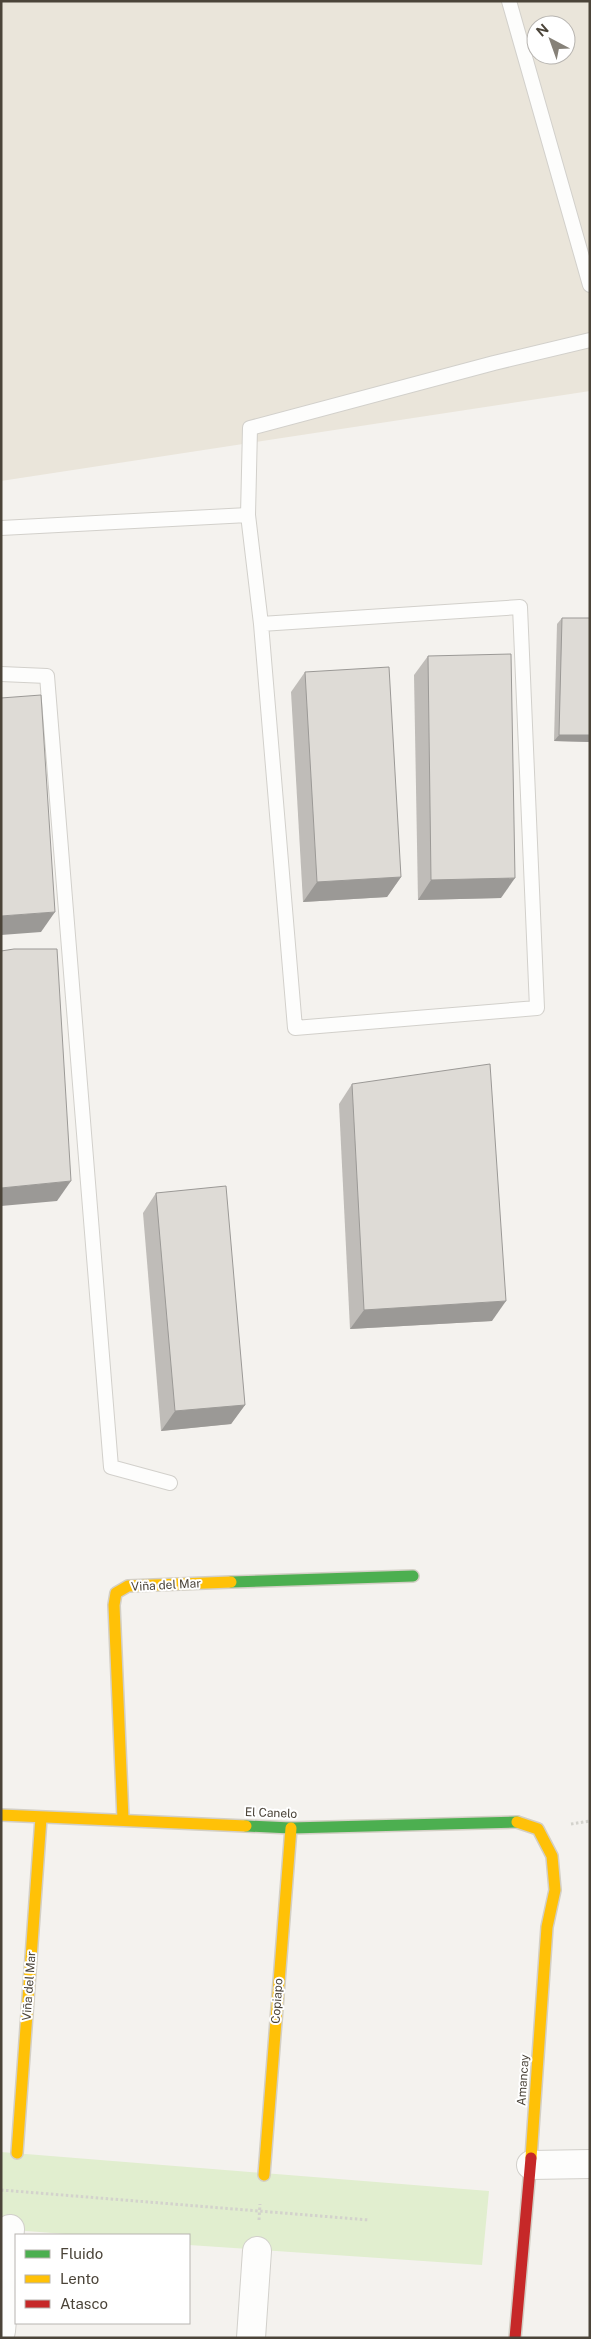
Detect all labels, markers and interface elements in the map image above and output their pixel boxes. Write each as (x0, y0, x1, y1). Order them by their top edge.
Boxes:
north arrow (526, 15, 576, 65)
text: N (533, 21, 552, 40)
street label: Viña del Mar (131, 1576, 202, 1594)
street label: El Canelo (245, 1805, 298, 1821)
street label: Viña del Mar (20, 1950, 38, 2021)
street label: Copiapo (268, 1977, 286, 2024)
street label: Amancay (514, 2053, 532, 2106)
legend (15, 2234, 190, 2324)
text: Fluido (60, 2245, 103, 2262)
text: Lento (60, 2270, 99, 2287)
text: Atasco (60, 2295, 108, 2312)

